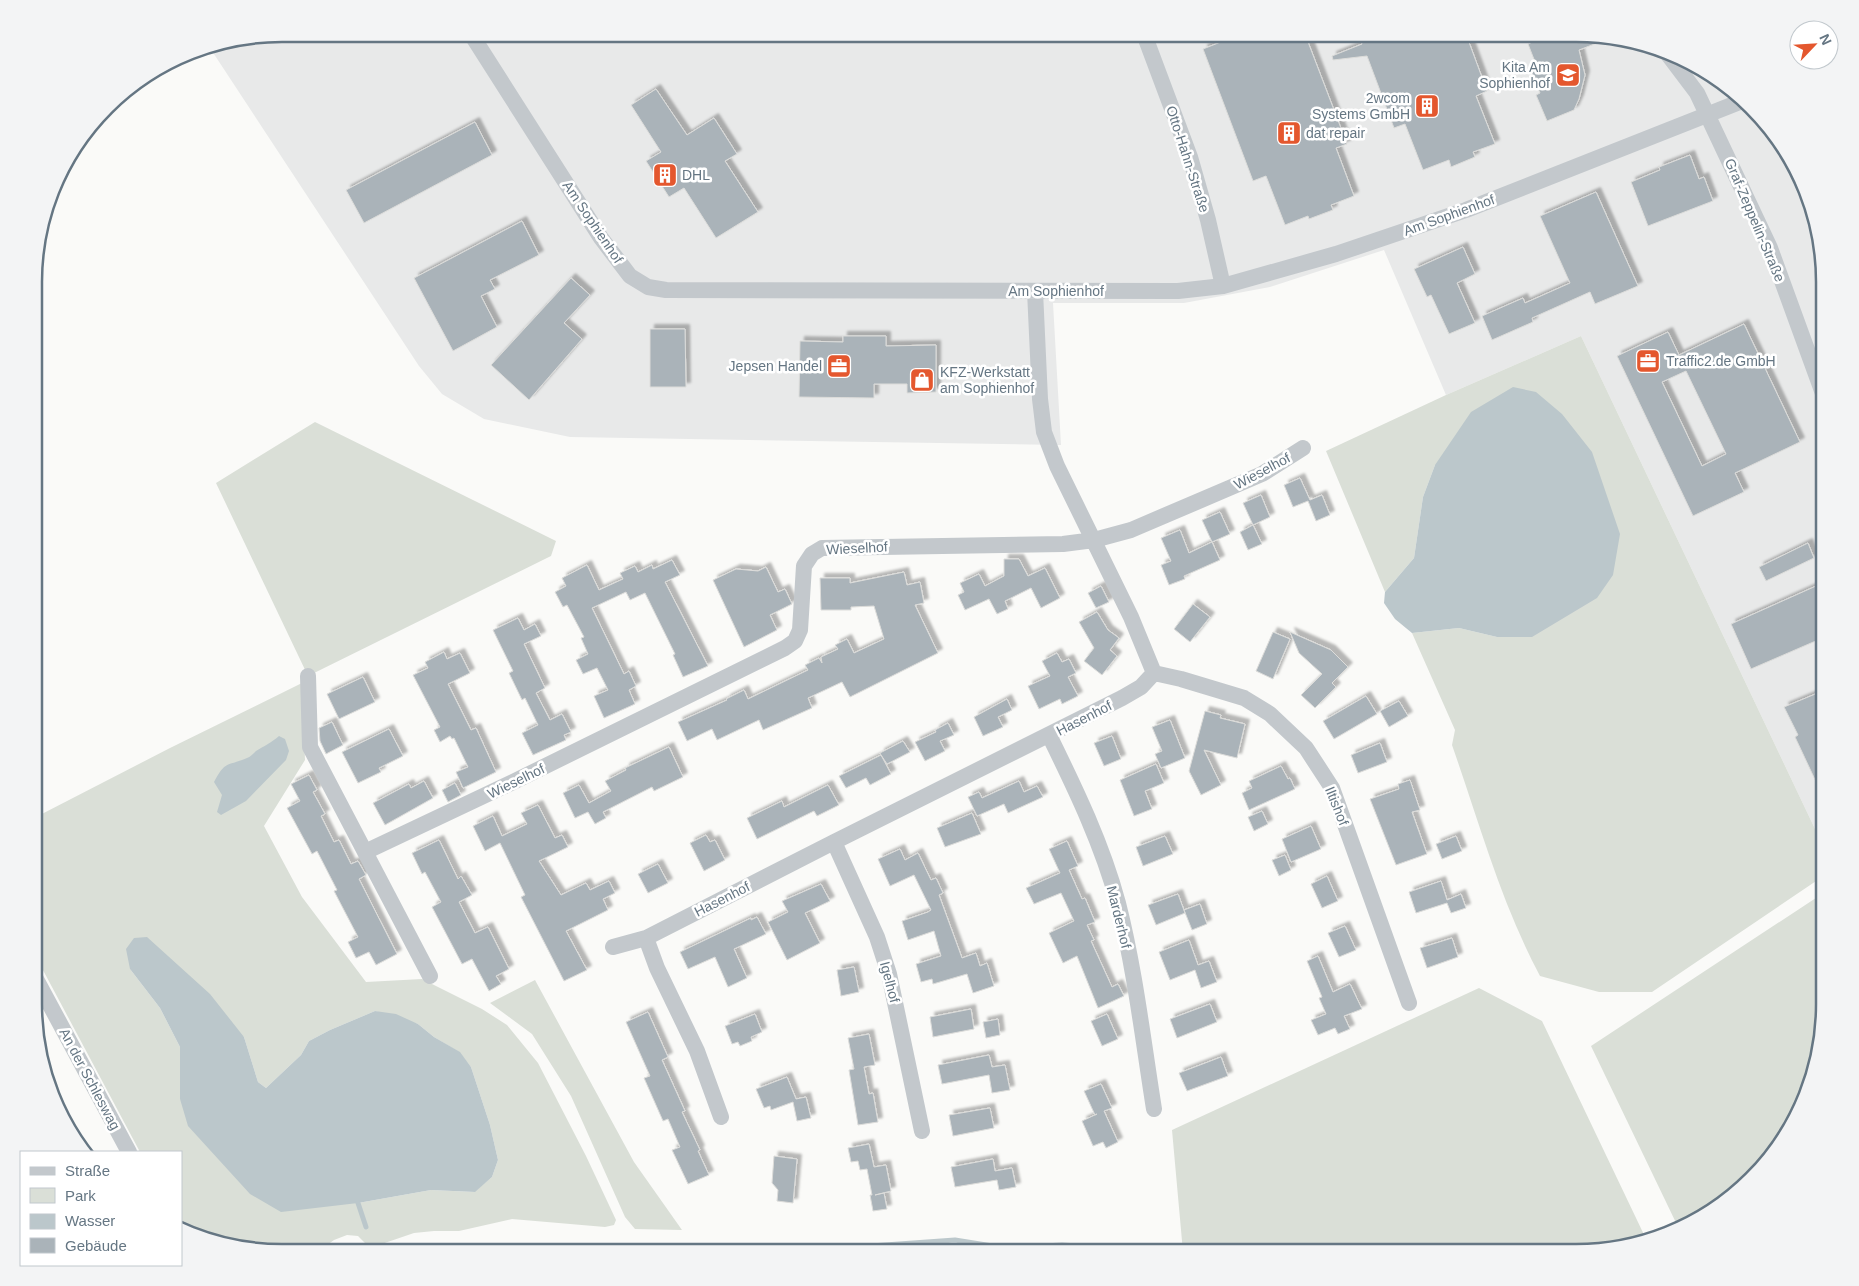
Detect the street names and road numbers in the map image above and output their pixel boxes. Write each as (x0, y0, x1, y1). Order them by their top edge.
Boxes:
street label: Otto-Hahn-Straße (1163, 104, 1213, 215)
street label: Graf-Zeppelin-Straße (1722, 156, 1788, 284)
street label: Am Sophienhof (560, 178, 626, 266)
street label: Am Sophienhof (1401, 191, 1497, 239)
street label: Am Sophienhof (1008, 283, 1104, 299)
street label: Wieselhof (1231, 449, 1293, 492)
street label: Wieselhof (826, 538, 888, 558)
street label: Hasenhof (1054, 697, 1114, 739)
street label: Wieselhof (485, 760, 547, 802)
street label: Iltishof (1322, 784, 1352, 828)
street label: Hasenhof (692, 878, 752, 920)
street label: Marderhof (1104, 884, 1135, 950)
street label: Igelhof (877, 960, 903, 1004)
street label: An der Schleswag (56, 1025, 124, 1133)

